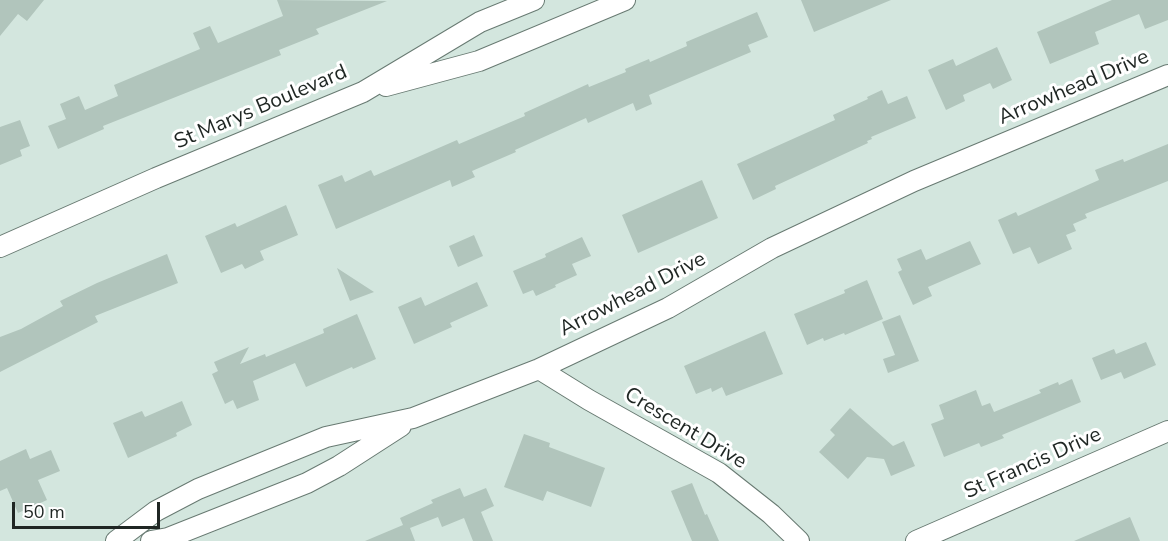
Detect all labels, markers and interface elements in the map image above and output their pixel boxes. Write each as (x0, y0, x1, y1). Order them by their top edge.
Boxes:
street label: Arrowhead Drive (995, 45, 1153, 131)
street label: St Marys Boulevard (171, 60, 351, 156)
street label: Arrowhead Drive (556, 247, 710, 343)
street label: Crescent Drive (619, 383, 751, 475)
street label: St Francis Drive (961, 423, 1105, 505)
scale bar (15, 490, 164, 528)
text: 50 m (23, 500, 65, 524)

